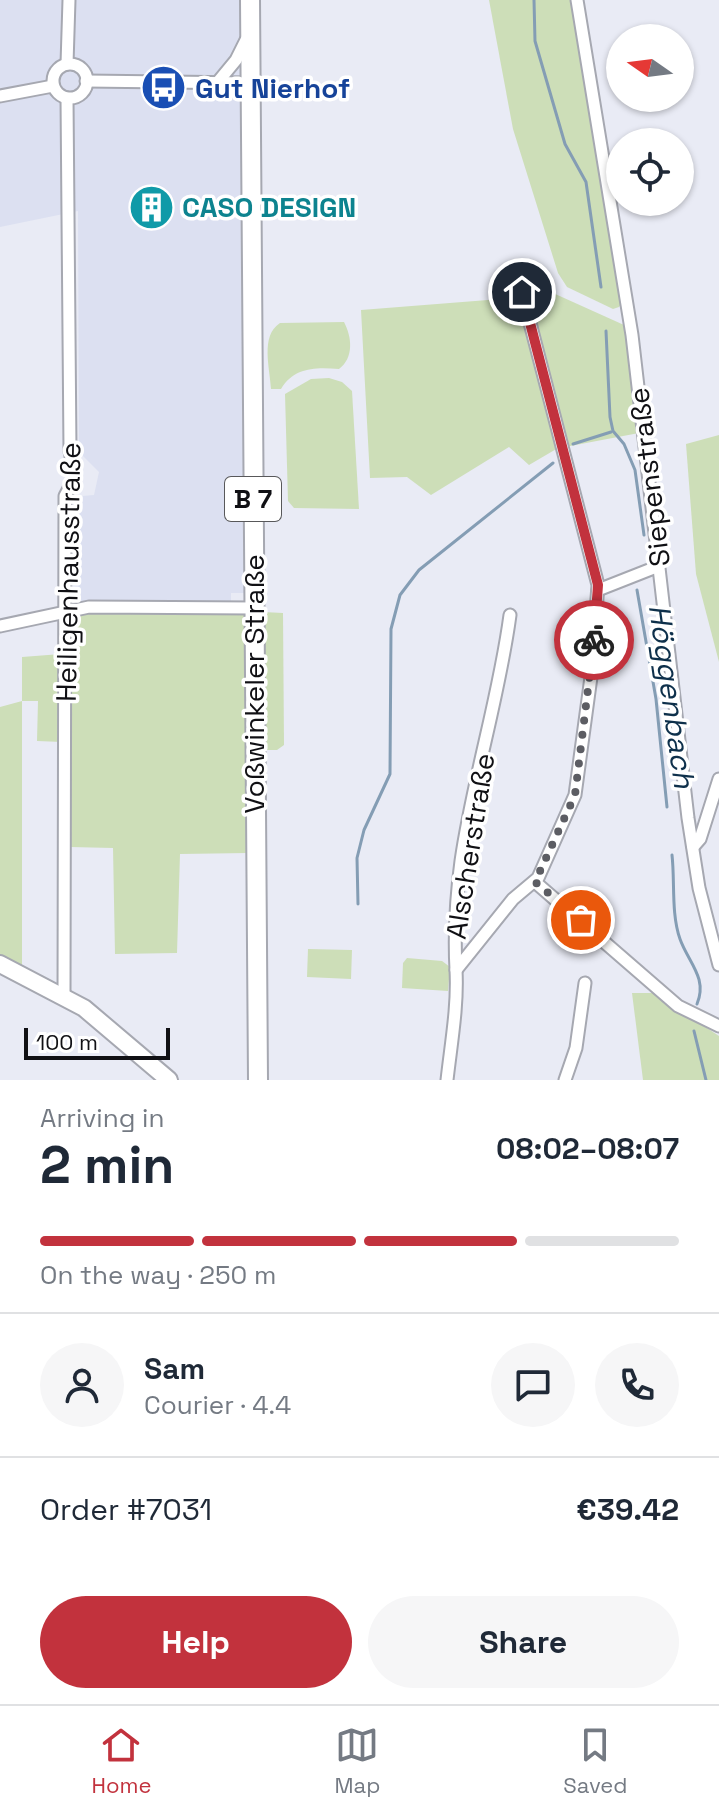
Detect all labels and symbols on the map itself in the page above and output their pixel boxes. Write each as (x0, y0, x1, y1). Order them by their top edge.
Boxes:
north arrow (606, 24, 694, 112)
bus stop icon: Gut Nierhof (140, 64, 188, 112)
place label: Gut Nierhof (195, 70, 350, 106)
building icon: CASO DESIGN (127, 183, 175, 231)
place label: CASO DESIGN (182, 189, 356, 225)
pin (488, 258, 556, 326)
street label: Siepenstraße (620, 385, 678, 569)
street label: Heiligenhausstraße (48, 442, 88, 702)
road number: B 7 (225, 477, 281, 521)
street label: Voßwinkeler Straße (236, 554, 272, 814)
courier (554, 600, 634, 680)
water label: Höggenbach (640, 601, 704, 791)
street label: Alscherstraße (438, 750, 502, 942)
pin (547, 886, 615, 954)
scale bar (24, 1024, 170, 1060)

